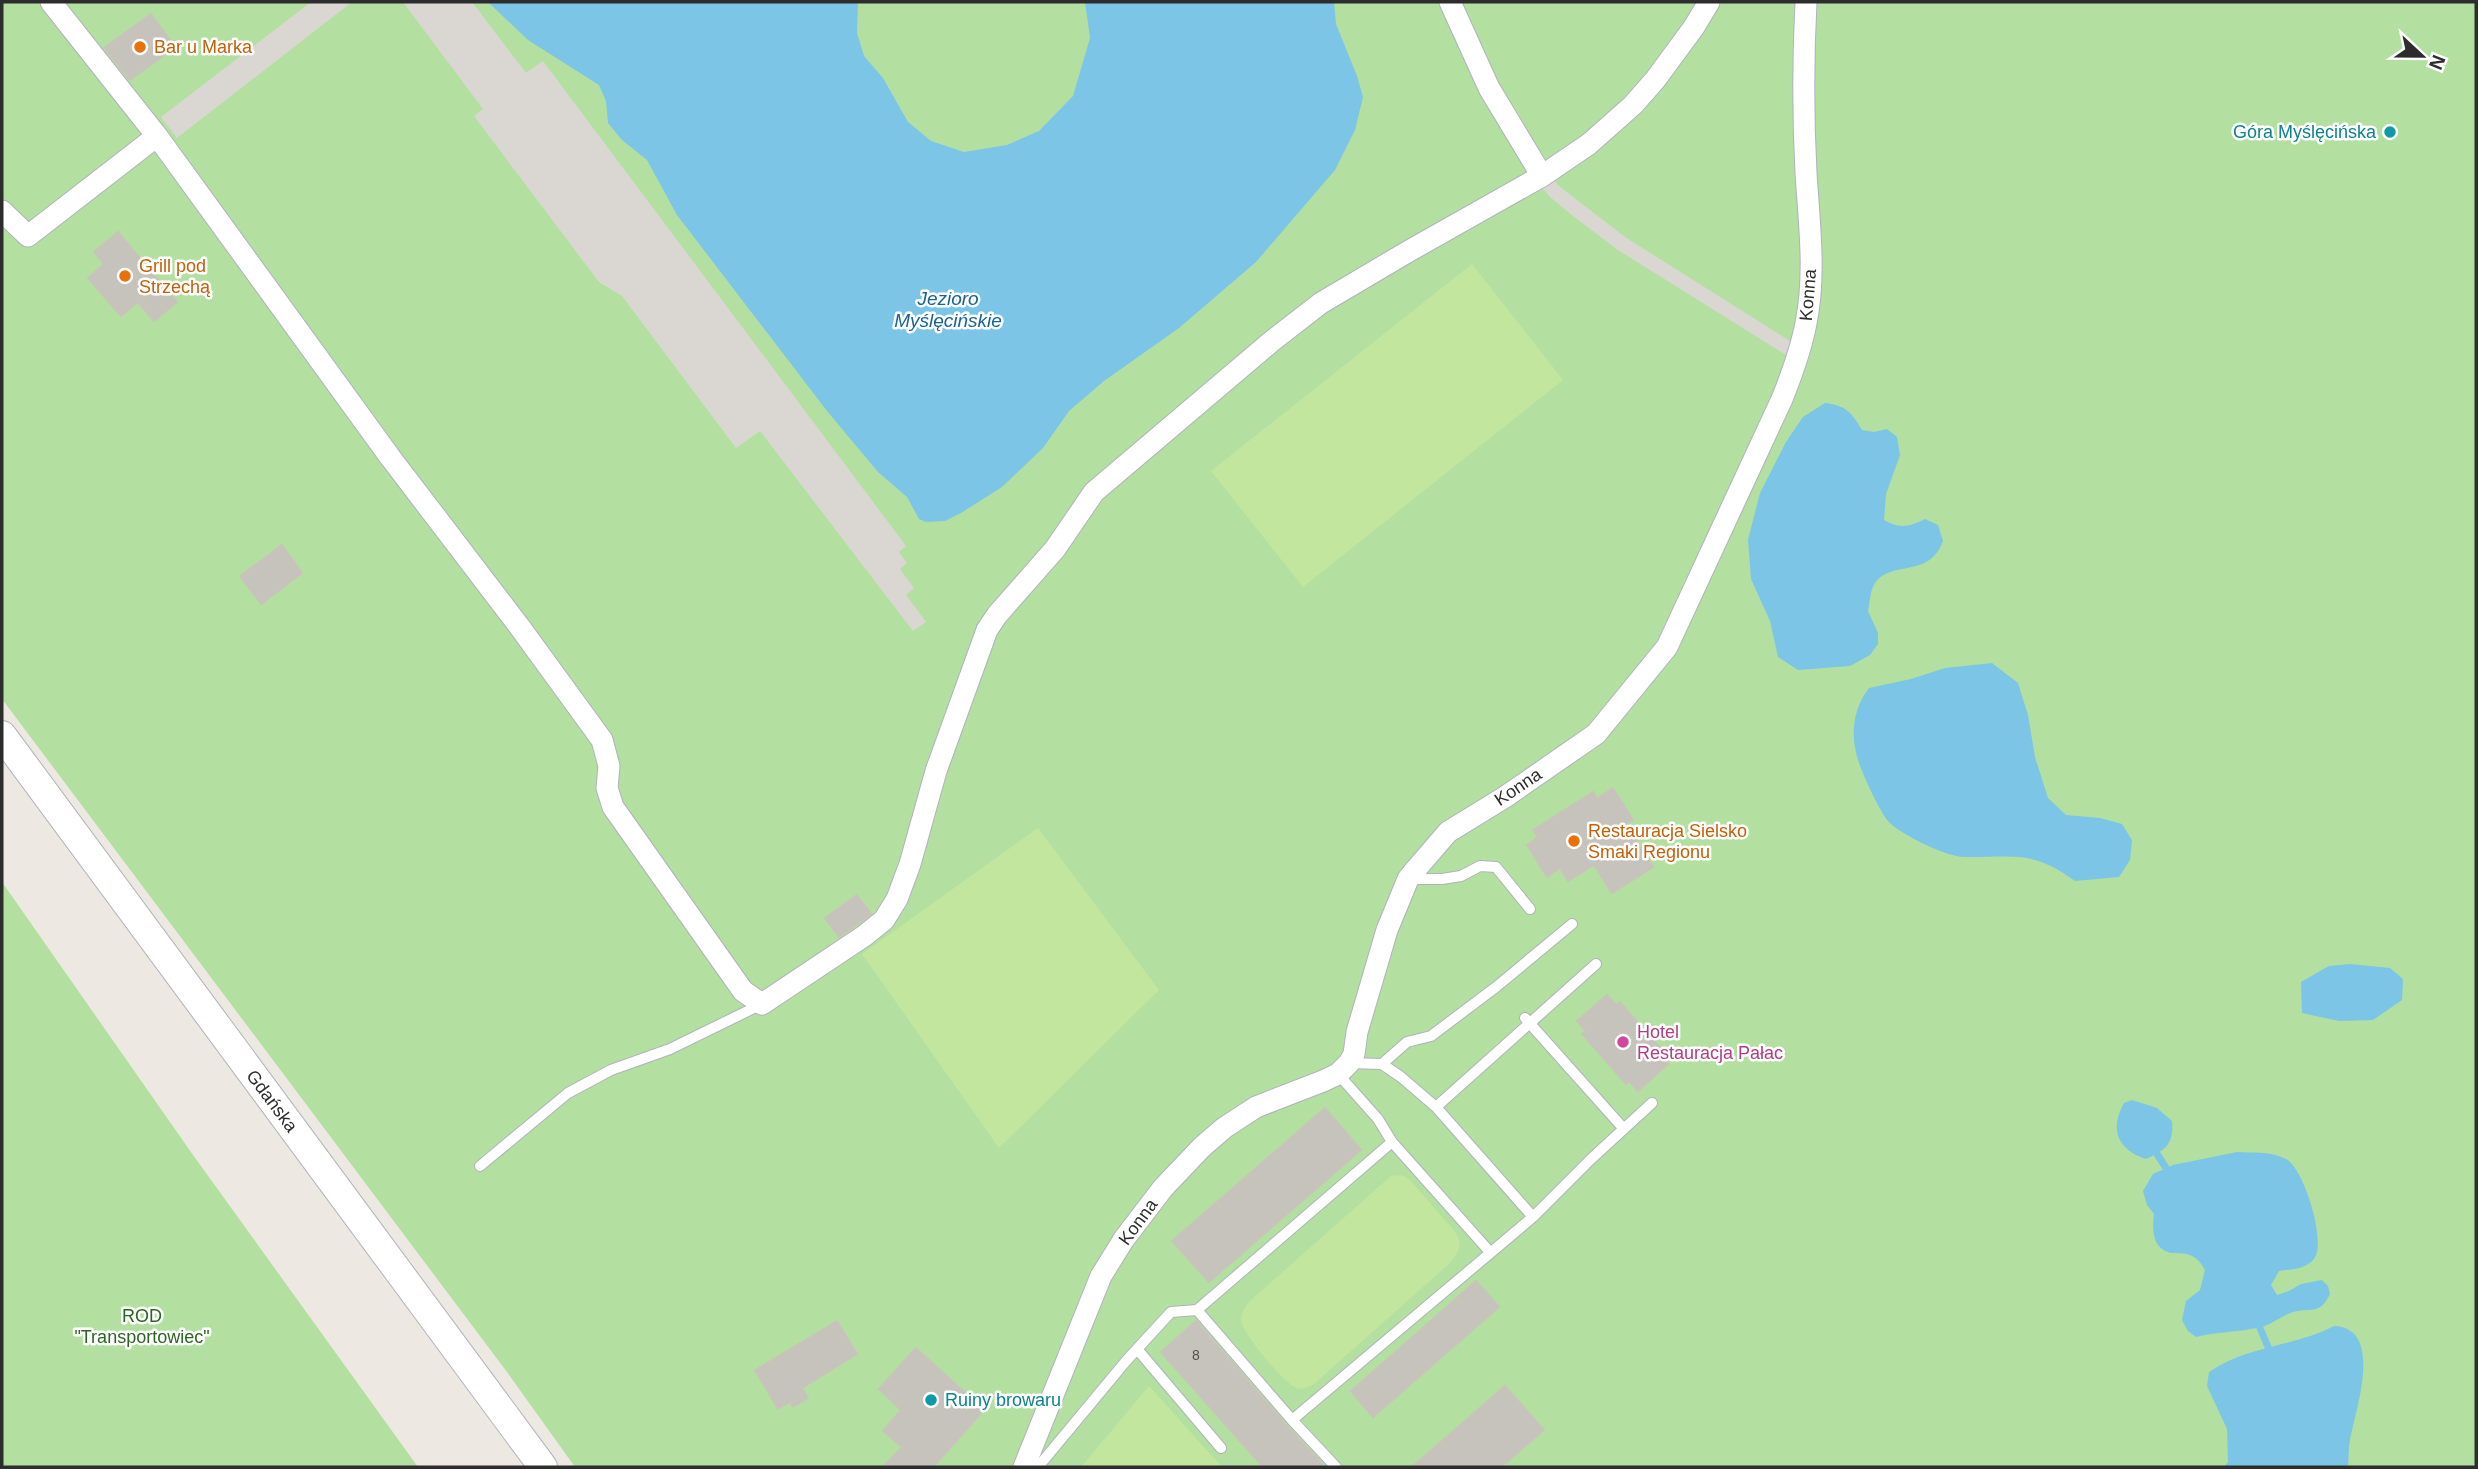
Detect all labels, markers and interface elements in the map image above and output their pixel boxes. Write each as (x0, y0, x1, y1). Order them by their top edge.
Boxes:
north arrow (2387, 21, 2457, 91)
place label: Bar u Marka (154, 37, 253, 57)
marker: Bar u Marka (132, 39, 148, 55)
text: N (2425, 52, 2450, 72)
place label: Góra Myślęcińska (2233, 122, 2377, 142)
marker: Góra Myślęcińska (2382, 124, 2398, 140)
place label: Grill pod Strzechą (139, 256, 211, 297)
street label: Konna (1796, 267, 1820, 322)
marker: Grill pod Strzechą (117, 268, 133, 284)
water label: Jezioro Myślęcińskie (894, 288, 1002, 331)
street label: Konna (1491, 764, 1546, 810)
place label: Restauracja Sielsko Smaki Regionu (1588, 821, 1747, 862)
marker: Restauracja Sielsko Smaki Regionu (1566, 833, 1582, 849)
place label: Hotel Restauracja Pałac (1637, 1022, 1783, 1063)
marker: Hotel Restauracja Pałac (1615, 1034, 1631, 1050)
street label: Gdańska (242, 1066, 302, 1137)
street label: Konna (1115, 1194, 1162, 1249)
park label: ROD "Transportowiec" (74, 1306, 210, 1347)
house number: 8 (1192, 1347, 1200, 1363)
place label: Ruiny browaru (945, 1390, 1061, 1410)
marker: Ruiny browaru (923, 1392, 939, 1408)

